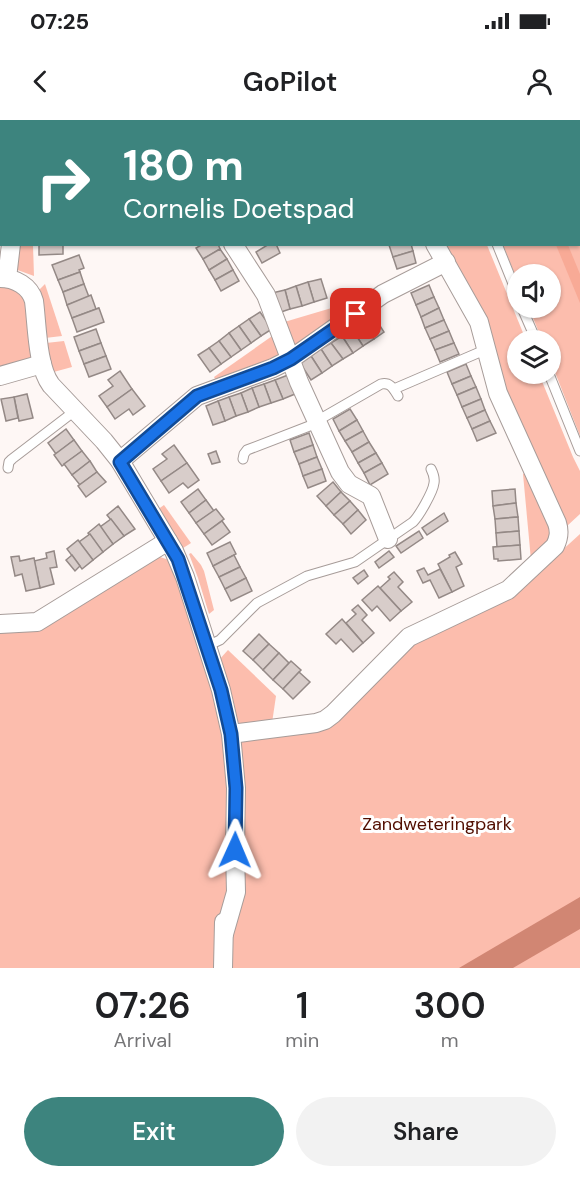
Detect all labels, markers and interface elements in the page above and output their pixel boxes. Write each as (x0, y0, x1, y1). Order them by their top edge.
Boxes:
text: 07:25 (30, 7, 89, 36)
text: GoPilot (243, 64, 337, 99)
icon: back (24, 65, 57, 98)
icon: person (523, 65, 556, 98)
text: 180 m (123, 138, 244, 193)
icon: right (24, 144, 102, 222)
text: Cornelis Doetspad (123, 191, 355, 226)
map controls (507, 264, 561, 384)
button: sound (507, 264, 561, 318)
pin (330, 288, 381, 339)
icon: arrive (339, 297, 372, 330)
button: layers (507, 330, 561, 384)
park label: Zandweteringpark (362, 812, 512, 836)
position arrow (203, 818, 267, 882)
text: 07:26 (94, 982, 191, 1029)
text: 1 (296, 982, 308, 1029)
text: 300 (414, 982, 486, 1029)
text: Arrival (113, 1027, 172, 1053)
text: min (285, 1027, 319, 1053)
text: m (441, 1027, 459, 1053)
button: Exit (24, 1097, 284, 1166)
button: Share (296, 1097, 556, 1166)

